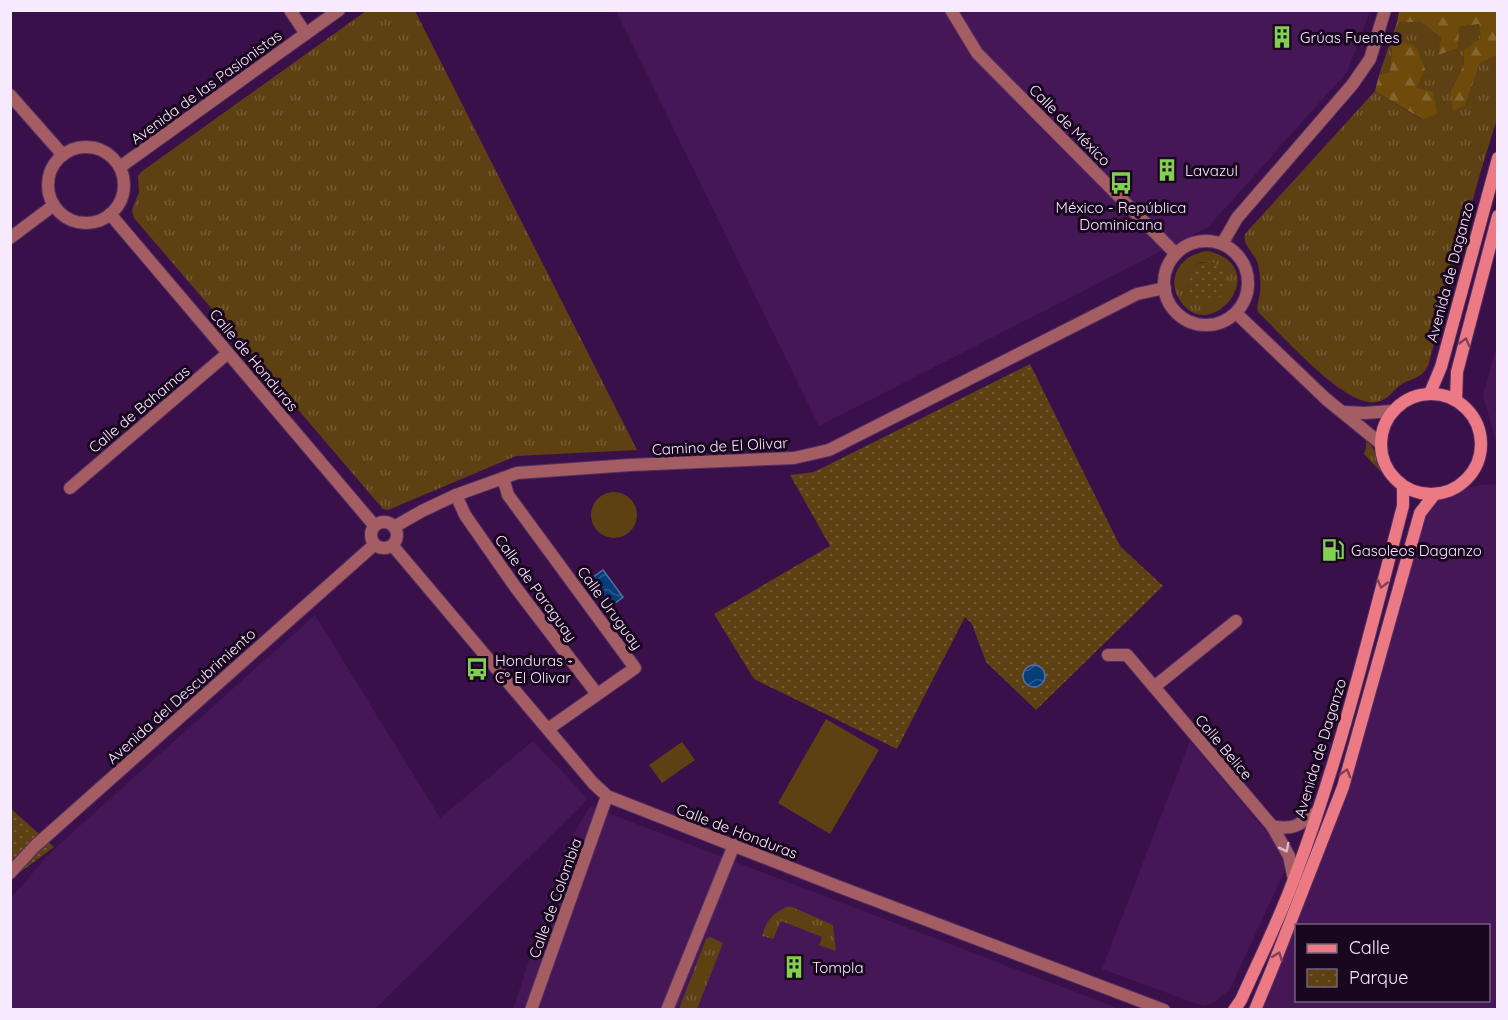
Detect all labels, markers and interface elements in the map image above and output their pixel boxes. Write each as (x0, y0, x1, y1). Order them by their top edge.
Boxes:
building icon: Grúas Fuentes (1269, 24, 1295, 50)
street label: Avenida de las Pasionistas (127, 26, 285, 148)
place label: Grúas Fuentes (1300, 28, 1399, 47)
street label: Calle de México (1025, 80, 1115, 170)
building icon: Lavazul (1154, 157, 1180, 183)
place label: Lavazul (1185, 161, 1238, 180)
bus stop icon: México - República Dominicana (1108, 170, 1134, 196)
place label: México - República Dominicana (1056, 198, 1186, 234)
street label: Avenida de Daganzo (1422, 200, 1478, 344)
street label: Calle de Honduras (206, 305, 302, 415)
one-way arrow (1457, 337, 1470, 347)
street label: Calle de Bahamas (85, 361, 193, 457)
street label: Camino de El Olivar (651, 433, 789, 459)
street label: Calle de Paraguay (491, 531, 581, 645)
fuel station icon: Gasoleos Daganzo (1320, 537, 1346, 563)
place label: Gasoleos Daganzo (1351, 541, 1482, 560)
street label: Calle Uruguay (573, 563, 647, 653)
one-way arrow (1377, 579, 1390, 589)
street label: Avenida del Descubrimiento (103, 624, 259, 768)
place label: Honduras - Cº El Olivar (495, 651, 573, 687)
bus stop icon: Honduras - Cº El Olivar (464, 656, 490, 682)
street label: Avenida de Daganzo (1290, 676, 1350, 820)
street label: Calle Belice (1191, 711, 1257, 783)
one-way arrow (1339, 768, 1352, 778)
street label: Calle de Honduras (674, 799, 800, 863)
street label: Calle de Colombia (524, 835, 586, 961)
one-way arrow (1278, 842, 1289, 852)
legend (1295, 924, 1490, 1002)
text: Calle (1349, 936, 1390, 959)
one-way arrow (1270, 951, 1283, 961)
building icon: Tompla (781, 954, 807, 980)
place label: Tompla (812, 958, 864, 977)
text: Parque (1349, 966, 1408, 989)

